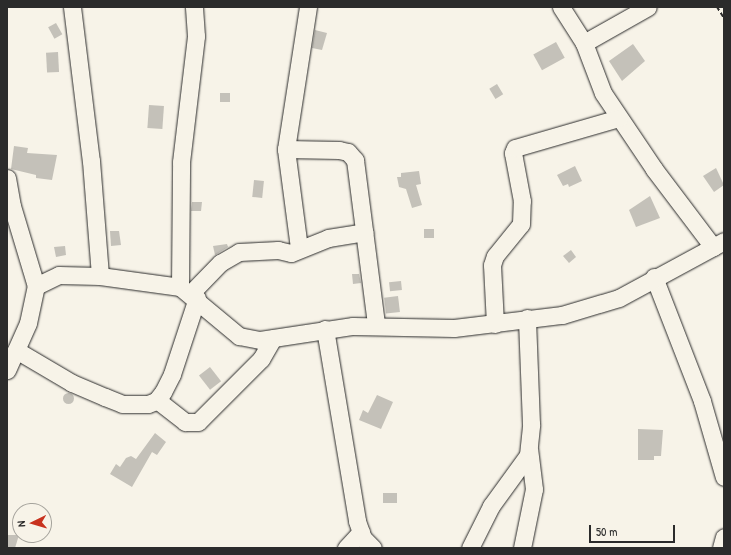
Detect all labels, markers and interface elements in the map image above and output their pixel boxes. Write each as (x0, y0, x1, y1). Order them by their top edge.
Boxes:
north arrow (12, 503, 52, 543)
scale bar (591, 517, 677, 543)
text: N (14, 520, 28, 527)
text: 50 m (596, 523, 617, 540)

